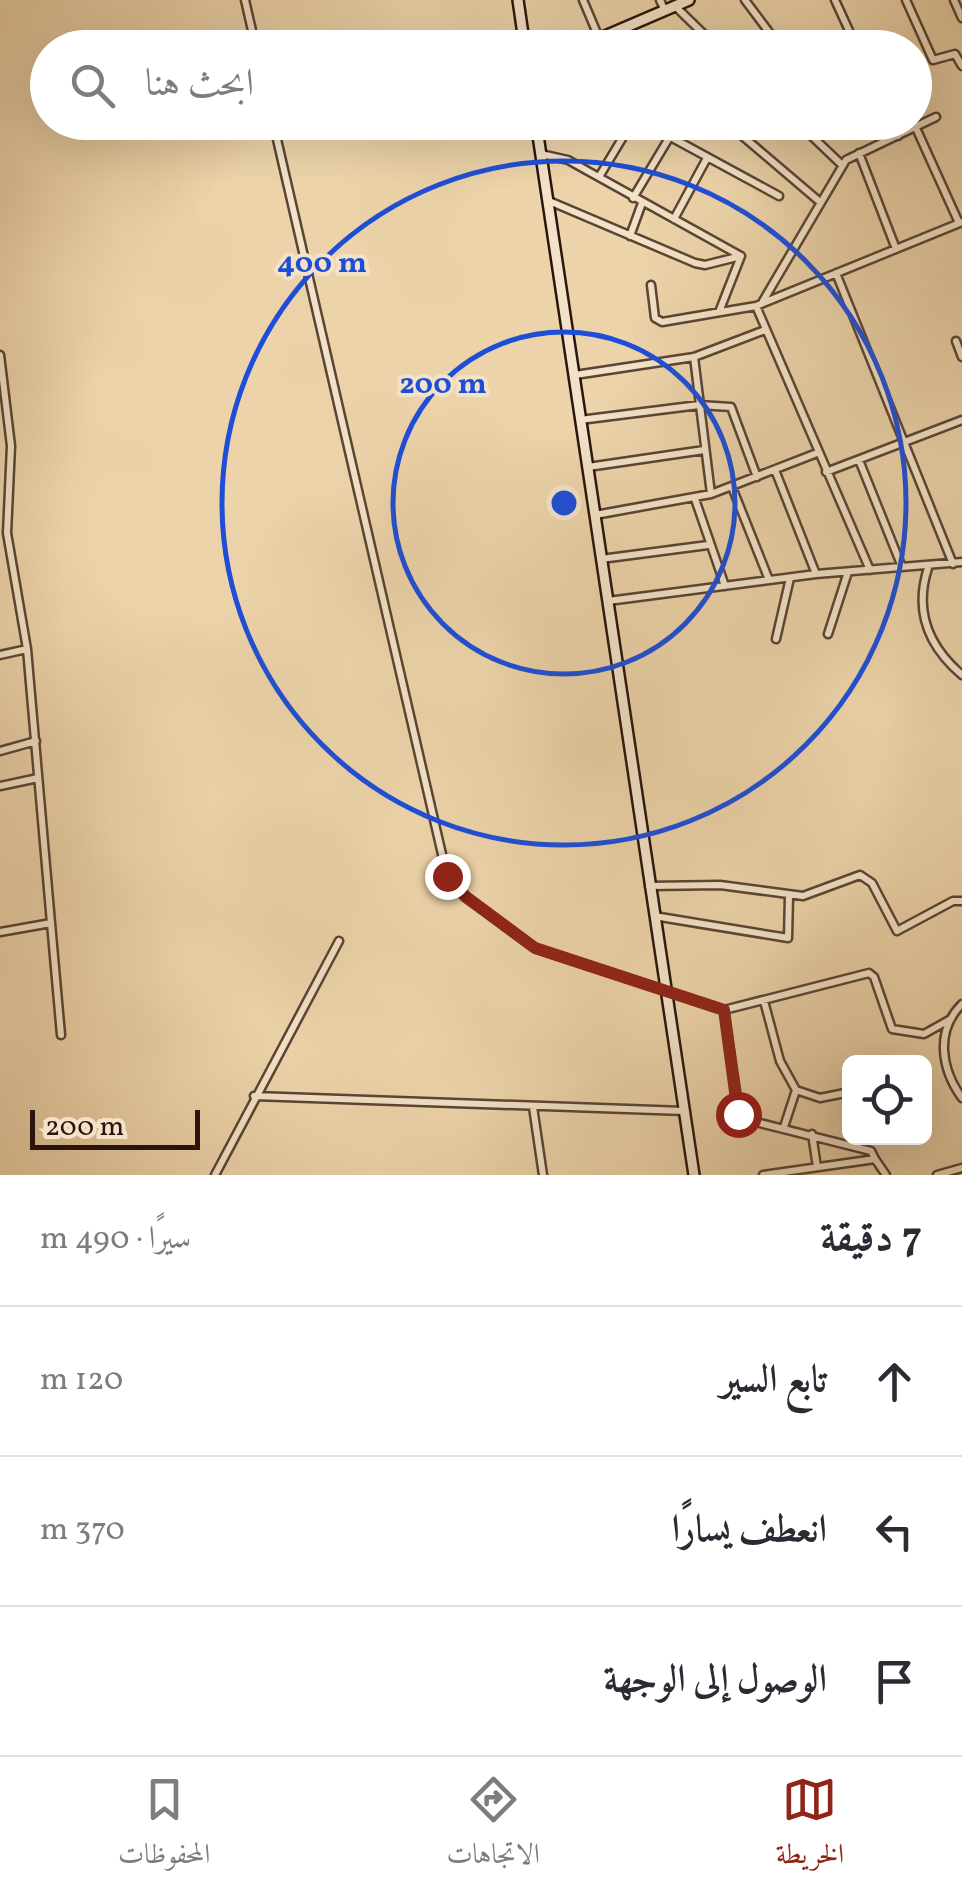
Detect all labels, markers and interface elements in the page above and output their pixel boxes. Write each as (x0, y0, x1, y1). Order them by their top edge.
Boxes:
search box (30, 30, 932, 140)
icon: search (65, 58, 120, 113)
text: ابحث هنا (145, 59, 254, 112)
text: 400 m (277, 243, 367, 285)
text: 200 m (399, 364, 487, 406)
centre of rings (546, 485, 582, 521)
route end (425, 854, 471, 900)
map controls (842, 1055, 932, 1145)
button: locate (842, 1055, 932, 1145)
route start (716, 1092, 762, 1138)
scale bar (30, 1105, 200, 1150)
text: 200 m (45, 1108, 124, 1147)
text: 7 دقيقة (820, 1210, 922, 1269)
text: سيرًا · 490 m (40, 1218, 191, 1262)
icon: ahead (867, 1354, 922, 1409)
text: تابع السير (720, 1355, 827, 1408)
text: 120 m (40, 1359, 123, 1403)
icon: left (867, 1504, 922, 1559)
text: انعطف يسارًا (672, 1505, 827, 1558)
text: 370 m (40, 1509, 125, 1553)
icon: arrive (867, 1654, 922, 1709)
text: الوصول إلى الوجهة (604, 1655, 827, 1708)
tab: المحفوظات (118, 1772, 210, 1881)
tab: الاتجاهات (446, 1772, 540, 1881)
tab: الخريطة (776, 1772, 844, 1881)

